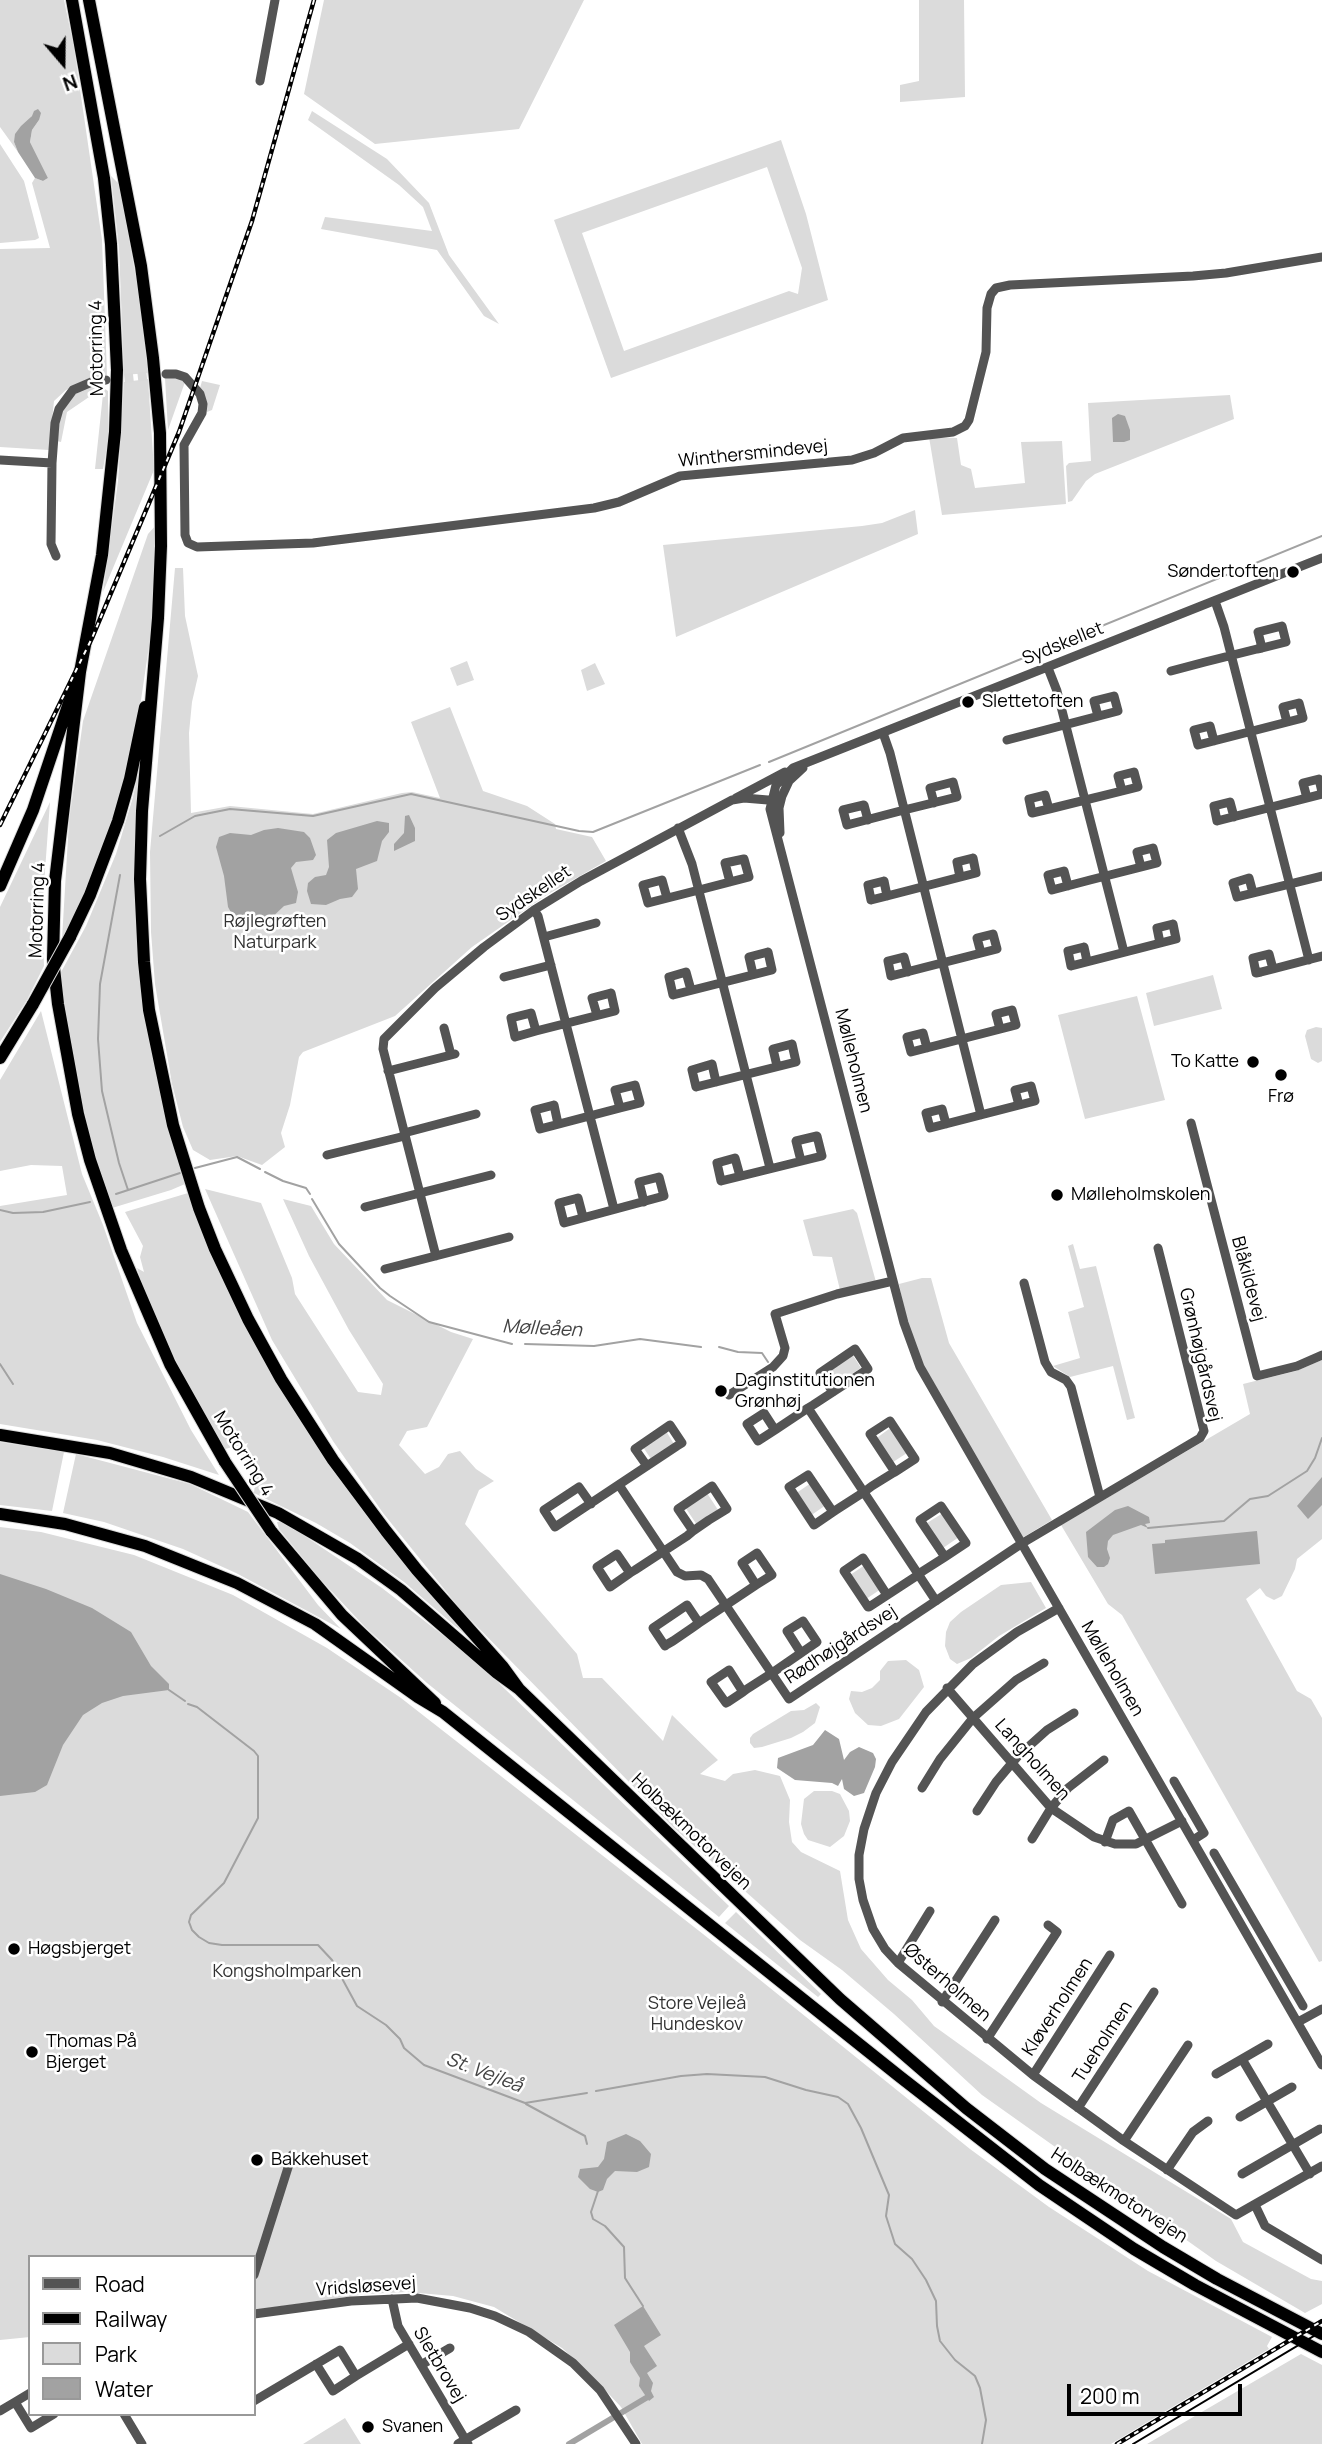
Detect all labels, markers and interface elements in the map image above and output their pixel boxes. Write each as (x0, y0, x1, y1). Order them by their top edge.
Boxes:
north arrow (28, 28, 98, 98)
text: N (59, 68, 81, 97)
street label: Motorring 4 (85, 300, 109, 396)
street label: Winthersmindevej (677, 435, 829, 473)
place label: Søndertoften (1167, 561, 1279, 583)
marker: Søndertoften (1285, 564, 1301, 580)
street label: Sydskellet (1019, 618, 1107, 670)
place label: Slettetoften (982, 691, 1083, 713)
marker: Slettetoften (960, 694, 976, 710)
street label: Sydskellet (492, 861, 576, 927)
street label: Motorring 4 (26, 862, 50, 958)
park label: Røjlegrøften Naturpark (223, 911, 327, 954)
street label: Mølleholmen (830, 1007, 876, 1115)
place label: To Katte (1171, 1051, 1239, 1073)
marker: To Katte (1245, 1054, 1261, 1070)
marker: Frø (1273, 1067, 1289, 1083)
place label: Frø (1268, 1086, 1294, 1108)
place label: Mølleholmskolen (1071, 1184, 1210, 1206)
marker: Mølleholmskolen (1049, 1187, 1065, 1203)
street label: Blåkildevej (1226, 1234, 1270, 1324)
street label: Grønhøjgårdsvej (1174, 1286, 1226, 1424)
water label: Mølleåen (502, 1316, 582, 1342)
place label: Daginstitutionen Grønhøj (735, 1370, 875, 1412)
marker: Daginstitutionen Grønhøj (713, 1383, 729, 1399)
street label: Motorring 4 (208, 1408, 278, 1500)
street label: Rødhøjgårdsvej (781, 1601, 901, 1689)
street label: Mølleholmen (1076, 1618, 1148, 1720)
street label: Langholmen (990, 1715, 1074, 1805)
street label: Holbækmotorvejen (627, 1769, 755, 1895)
place label: Høgsbjerget (28, 1938, 131, 1960)
street label: Østerholmen (899, 1939, 995, 2027)
marker: Høgsbjerget (6, 1941, 22, 1957)
street label: Kløverholmen (1018, 1954, 1098, 2060)
park label: Kongsholmparken (212, 1961, 362, 1983)
park label: Store Vejleå Hundeskov (648, 1993, 746, 2036)
street label: Tueholmen (1069, 1997, 1137, 2087)
place label: Thomas På Bjerget (46, 2031, 137, 2074)
marker: Thomas På Bjerget (24, 2044, 40, 2060)
water label: St. Vejleå (443, 2048, 525, 2098)
street label: Holbækmotorvejen (1047, 2144, 1191, 2248)
place label: Bakkehuset (271, 2149, 369, 2171)
marker: Bakkehuset (249, 2152, 265, 2168)
legend (28, 2255, 256, 2416)
text: Road (95, 2270, 145, 2298)
street label: Vridsløsevej (315, 2273, 417, 2301)
text: Railway (95, 2305, 167, 2333)
street label: Sletbrovej (408, 2323, 470, 2407)
text: Park (95, 2340, 137, 2368)
scale bar (1070, 2370, 1245, 2414)
text: Water (95, 2375, 153, 2403)
text: 200 m (1080, 2382, 1140, 2410)
place label: Svanen (382, 2416, 443, 2438)
marker: Svanen (360, 2419, 376, 2435)

